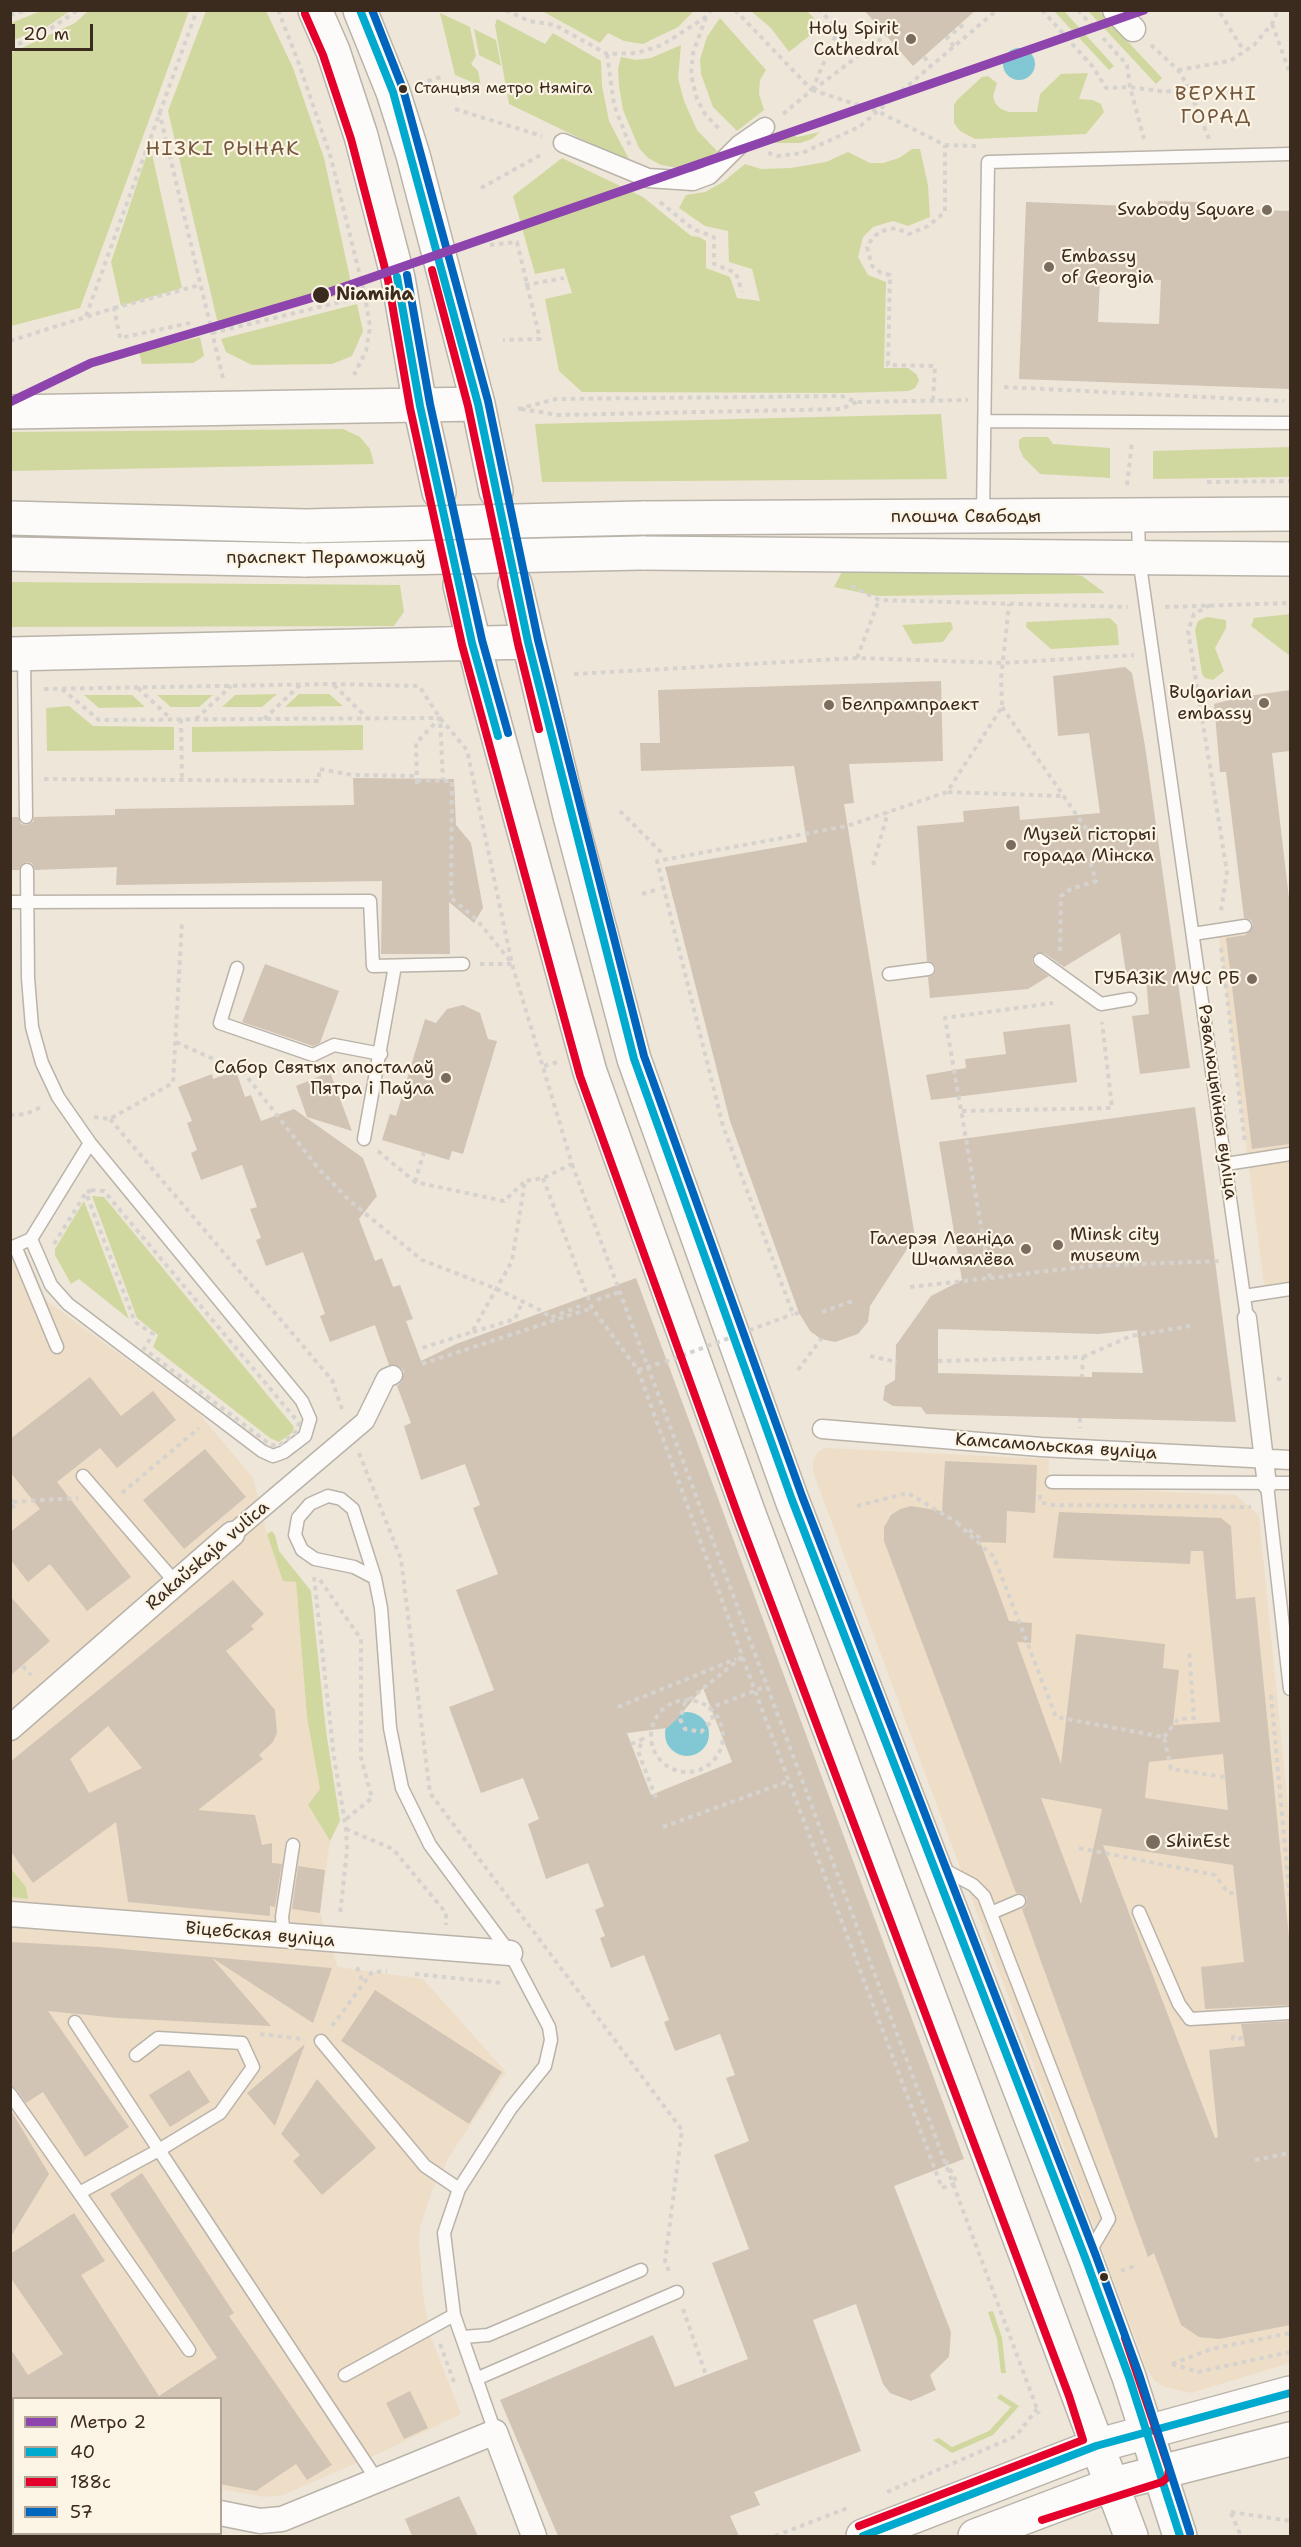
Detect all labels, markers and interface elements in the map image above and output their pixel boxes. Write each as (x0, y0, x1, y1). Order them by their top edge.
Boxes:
scale bar (15, 12, 96, 50)
place label: Holy Spirit Cathedral (809, 18, 899, 60)
text: 20 m (23, 22, 69, 46)
marker: Holy Spirit Cathedral (904, 32, 918, 46)
place label: Станцыя метро Няміга (414, 79, 592, 99)
marker: Станцыя метро Няміга (397, 83, 409, 95)
district label: ВЕРХНІ ГОРАД (1175, 83, 1257, 130)
district label: НІЗКІ РЫНАК (146, 138, 300, 162)
place label: Svabody Square (1117, 199, 1255, 221)
marker: Svabody Square (1260, 203, 1274, 217)
place label: Embassy of Georgia (1061, 246, 1153, 288)
marker: Embassy of Georgia (1042, 260, 1056, 274)
place label: Niamiha (336, 284, 414, 306)
marker: Niamiha (311, 285, 331, 305)
street label: плошча Свабоды (891, 506, 1041, 528)
street label: праспект Пераможцаў (226, 547, 426, 569)
place label: Bulgarian embassy (1169, 682, 1252, 724)
place label: Белпрампраект (841, 694, 979, 716)
marker: Bulgarian embassy (1257, 696, 1271, 710)
marker: Белпрампраект (822, 698, 836, 712)
place label: Музей гісторыі горада Мінска (1023, 824, 1156, 866)
marker: Музей гісторыі горада Мінска (1004, 838, 1018, 852)
place label: ГУБАЗіК МУС РБ (1094, 968, 1240, 990)
marker: ГУБАЗіК МУС РБ (1245, 972, 1259, 986)
street label: Рэвалюцыйная вуліца (1193, 1003, 1241, 1201)
place label: Сабор Святых апосталаў Пятра і Паўла (214, 1057, 434, 1100)
marker: Сабор Святых апосталаў Пятра і Паўла (439, 1071, 453, 1085)
place label: Minsk city museum (1070, 1224, 1160, 1266)
place label: Галерэя Леаніда Шчамялёва (870, 1228, 1014, 1270)
marker: Minsk city museum (1051, 1238, 1065, 1252)
marker: Галерэя Леаніда Шчамялёва (1019, 1242, 1033, 1256)
street label: Камсамольская вуліца (954, 1429, 1158, 1465)
street label: Rakaŭskaja vulica (142, 1497, 274, 1615)
place label: ShinEst (1166, 1831, 1230, 1853)
marker: ShinEst (1144, 1833, 1162, 1851)
street label: Віцебская вуліца (184, 1918, 336, 1952)
unlabelled marker (1098, 2271, 1110, 2283)
legend (12, 2397, 222, 2535)
text: Метро 2 (70, 2410, 146, 2434)
text: 40 (70, 2440, 95, 2464)
text: 188с (70, 2470, 111, 2494)
text: 57 (70, 2500, 93, 2524)

